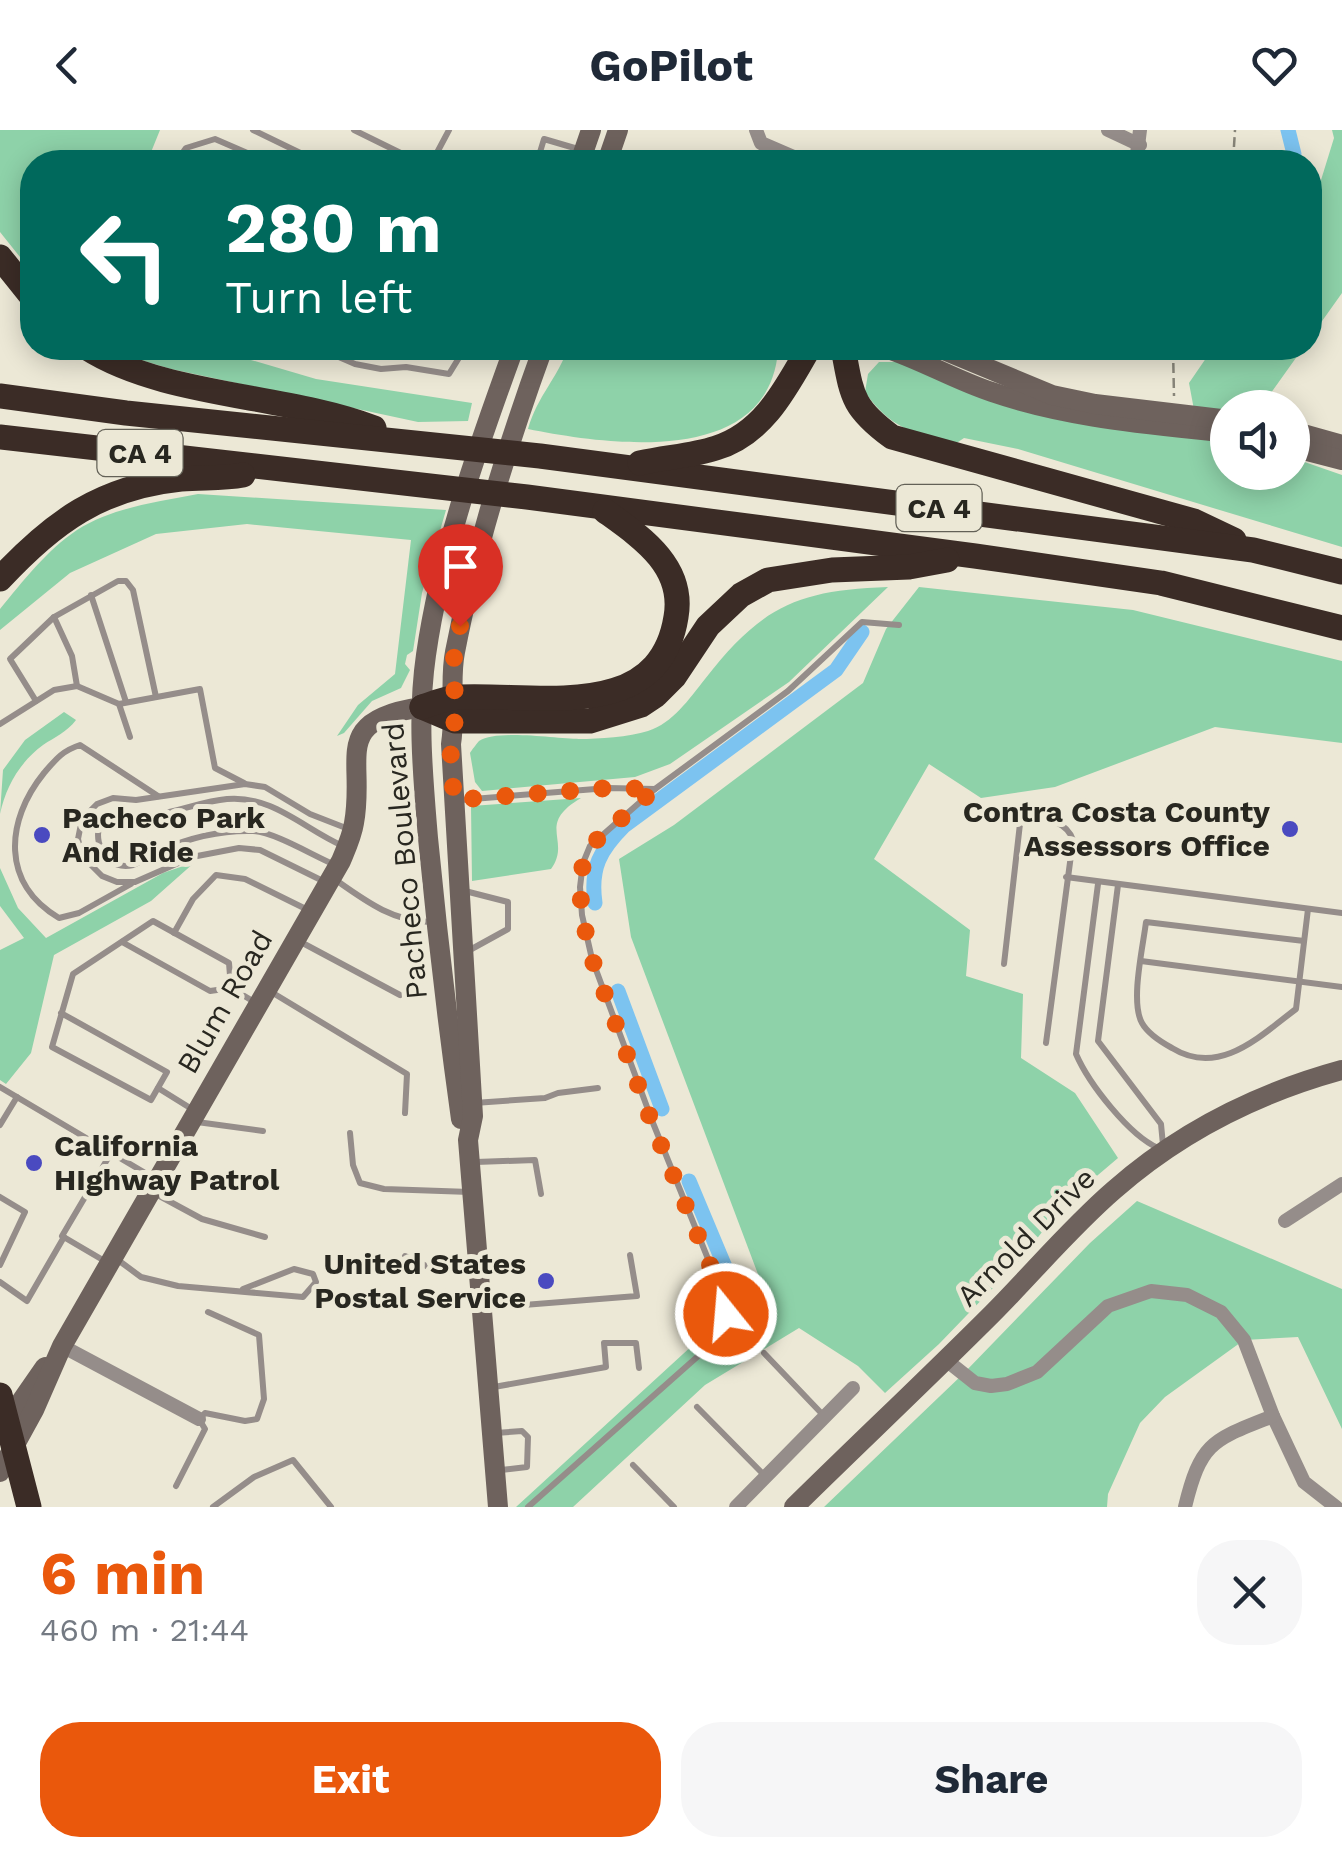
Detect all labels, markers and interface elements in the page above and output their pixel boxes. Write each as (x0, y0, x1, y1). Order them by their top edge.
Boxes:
icon: back (40, 38, 95, 93)
icon: heart (1247, 38, 1302, 93)
text: GoPilot (589, 39, 753, 92)
text: 280 m (225, 187, 442, 269)
icon: left (60, 190, 190, 320)
text: Turn left (225, 271, 412, 324)
map controls (1210, 390, 1310, 490)
button: sound (1210, 390, 1310, 490)
road number: CA 4 (98, 430, 182, 476)
road number: CA 4 (896, 485, 982, 531)
pin (418, 524, 503, 627)
icon: arrive (433, 539, 488, 594)
street label: Pacheco Boulevard (375, 721, 434, 1001)
place label: Contra Costa County Assessors Office (963, 794, 1270, 863)
place label: Pacheco Park And Ride (62, 800, 265, 869)
marker: Contra Costa County Assessors Office (1279, 818, 1301, 840)
marker: Pacheco Park And Ride (31, 824, 53, 846)
street label: Blum Road (170, 924, 280, 1079)
place label: California HIghway Patrol (54, 1128, 280, 1197)
marker: California HIghway Patrol (23, 1152, 45, 1174)
street label: Arnold Drive (949, 1160, 1102, 1313)
place label: United States Postal Service (314, 1246, 526, 1315)
position arrow (674, 1262, 778, 1366)
marker: United States Postal Service (535, 1270, 557, 1292)
text: 6 min (40, 1538, 205, 1609)
button: close (1197, 1540, 1302, 1645)
text: 460 m · 21:44 (40, 1611, 249, 1649)
button: Exit (40, 1722, 661, 1837)
button: Share (681, 1722, 1302, 1837)

